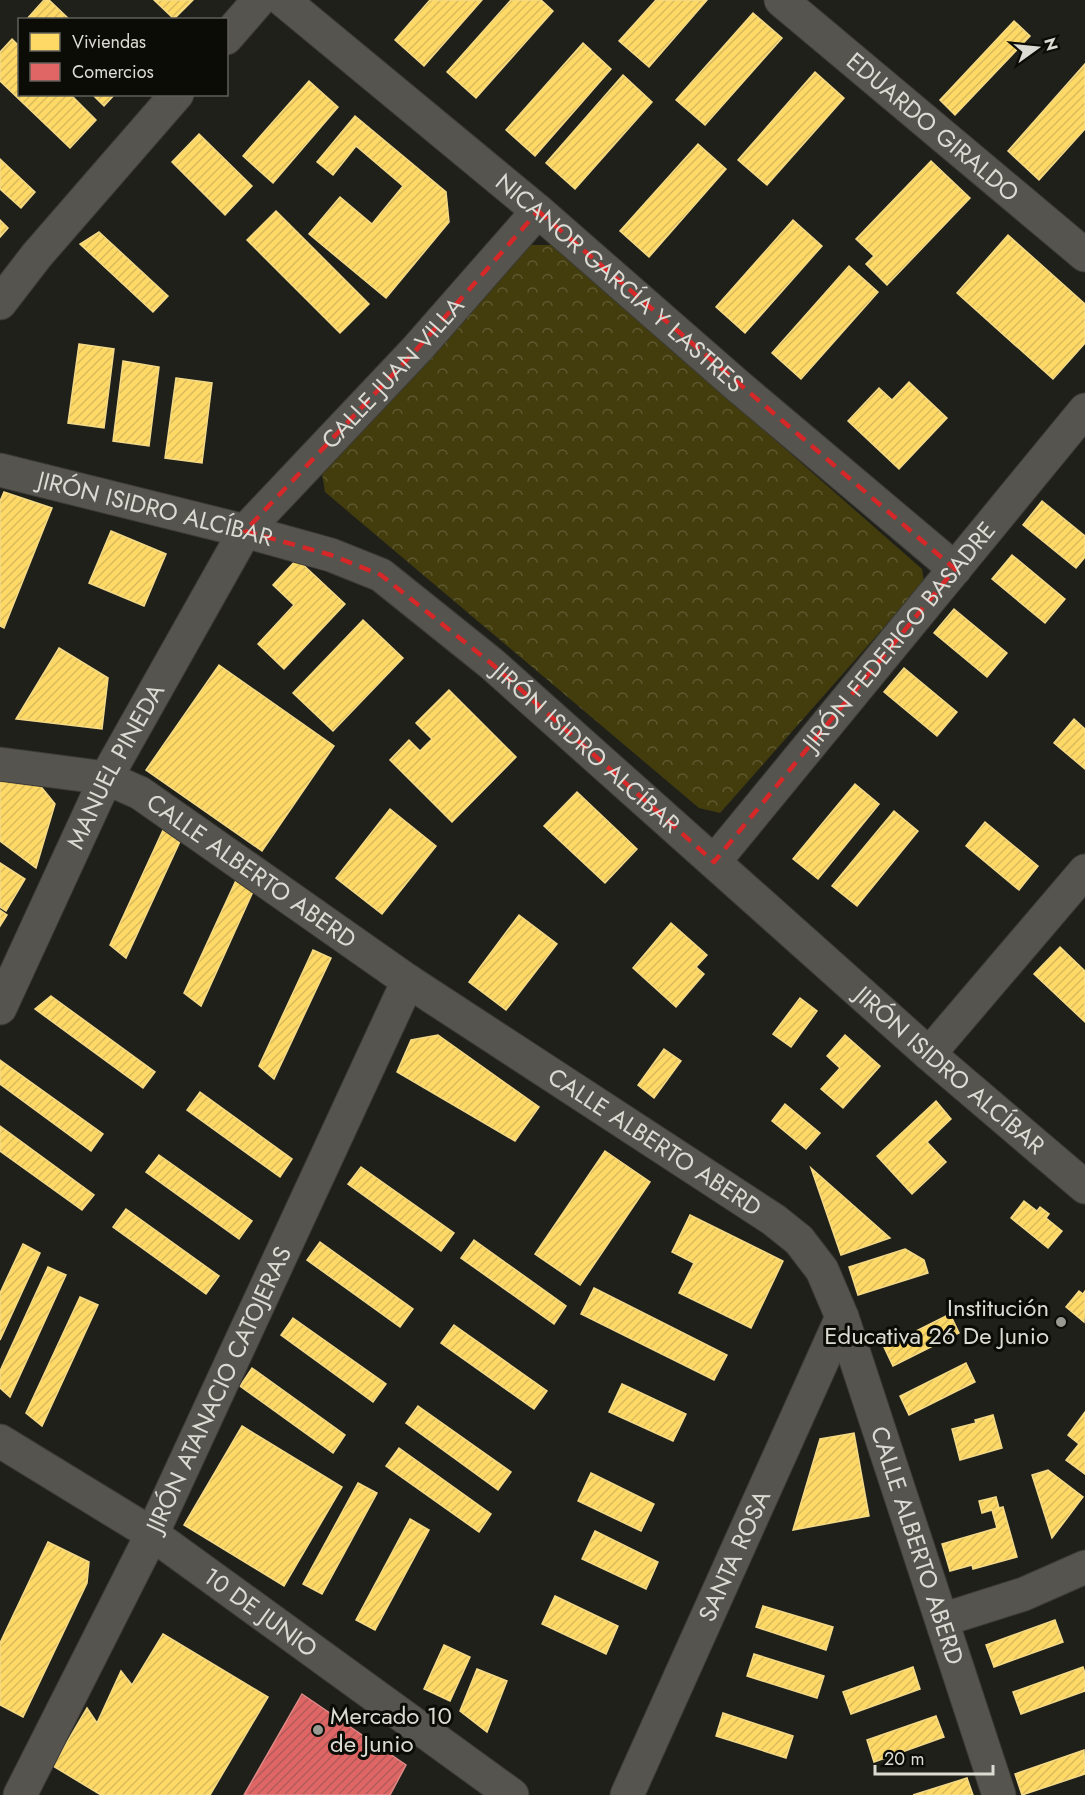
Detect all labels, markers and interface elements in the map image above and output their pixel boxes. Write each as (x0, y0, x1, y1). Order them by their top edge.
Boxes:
legend (18, 18, 228, 96)
north arrow (1007, 18, 1067, 78)
text: Viviendas (72, 29, 146, 55)
text: N (1038, 35, 1064, 53)
street label: EDUARDO GIRALDO (839, 44, 1027, 210)
text: Comercios (72, 59, 154, 85)
street label: NICANOR GARCÍA Y LASTRES (488, 165, 752, 401)
street label: CALLE JUAN VILLA (313, 289, 472, 457)
street label: JIRÓN ISIDRO ALCÍBAR (31, 461, 278, 555)
street label: JIRÓN FEDERICO BASADRE (792, 514, 1004, 761)
street label: JIRÓN ISIDRO ALCÍBAR (482, 652, 689, 841)
street label: MANUEL PINEDA (58, 677, 173, 855)
street label: CALLE ALBERTO ABERD (140, 785, 364, 956)
street label: JIRÓN ISIDRO ALCÍBAR (845, 976, 1053, 1163)
street label: CALLE ALBERTO ABERD (541, 1059, 769, 1224)
street label: JIRÓN ATANACIO CATOJERAS (136, 1240, 300, 1540)
place label: Institución Educativa 26 De Junio (824, 1290, 1049, 1353)
marker: Institución Educativa 26 De Junio (1054, 1315, 1068, 1329)
street label: CALLE ALBERTO ABERD (862, 1422, 973, 1669)
street label: SANTA ROSA (689, 1484, 779, 1627)
street label: 10 DE JUNIO (196, 1559, 325, 1665)
place label: Mercado 10 de Junio (330, 1698, 452, 1761)
marker: Mercado 10 de Junio (311, 1723, 325, 1737)
scale bar (875, 1738, 994, 1776)
text: 20 m (884, 1746, 924, 1772)

